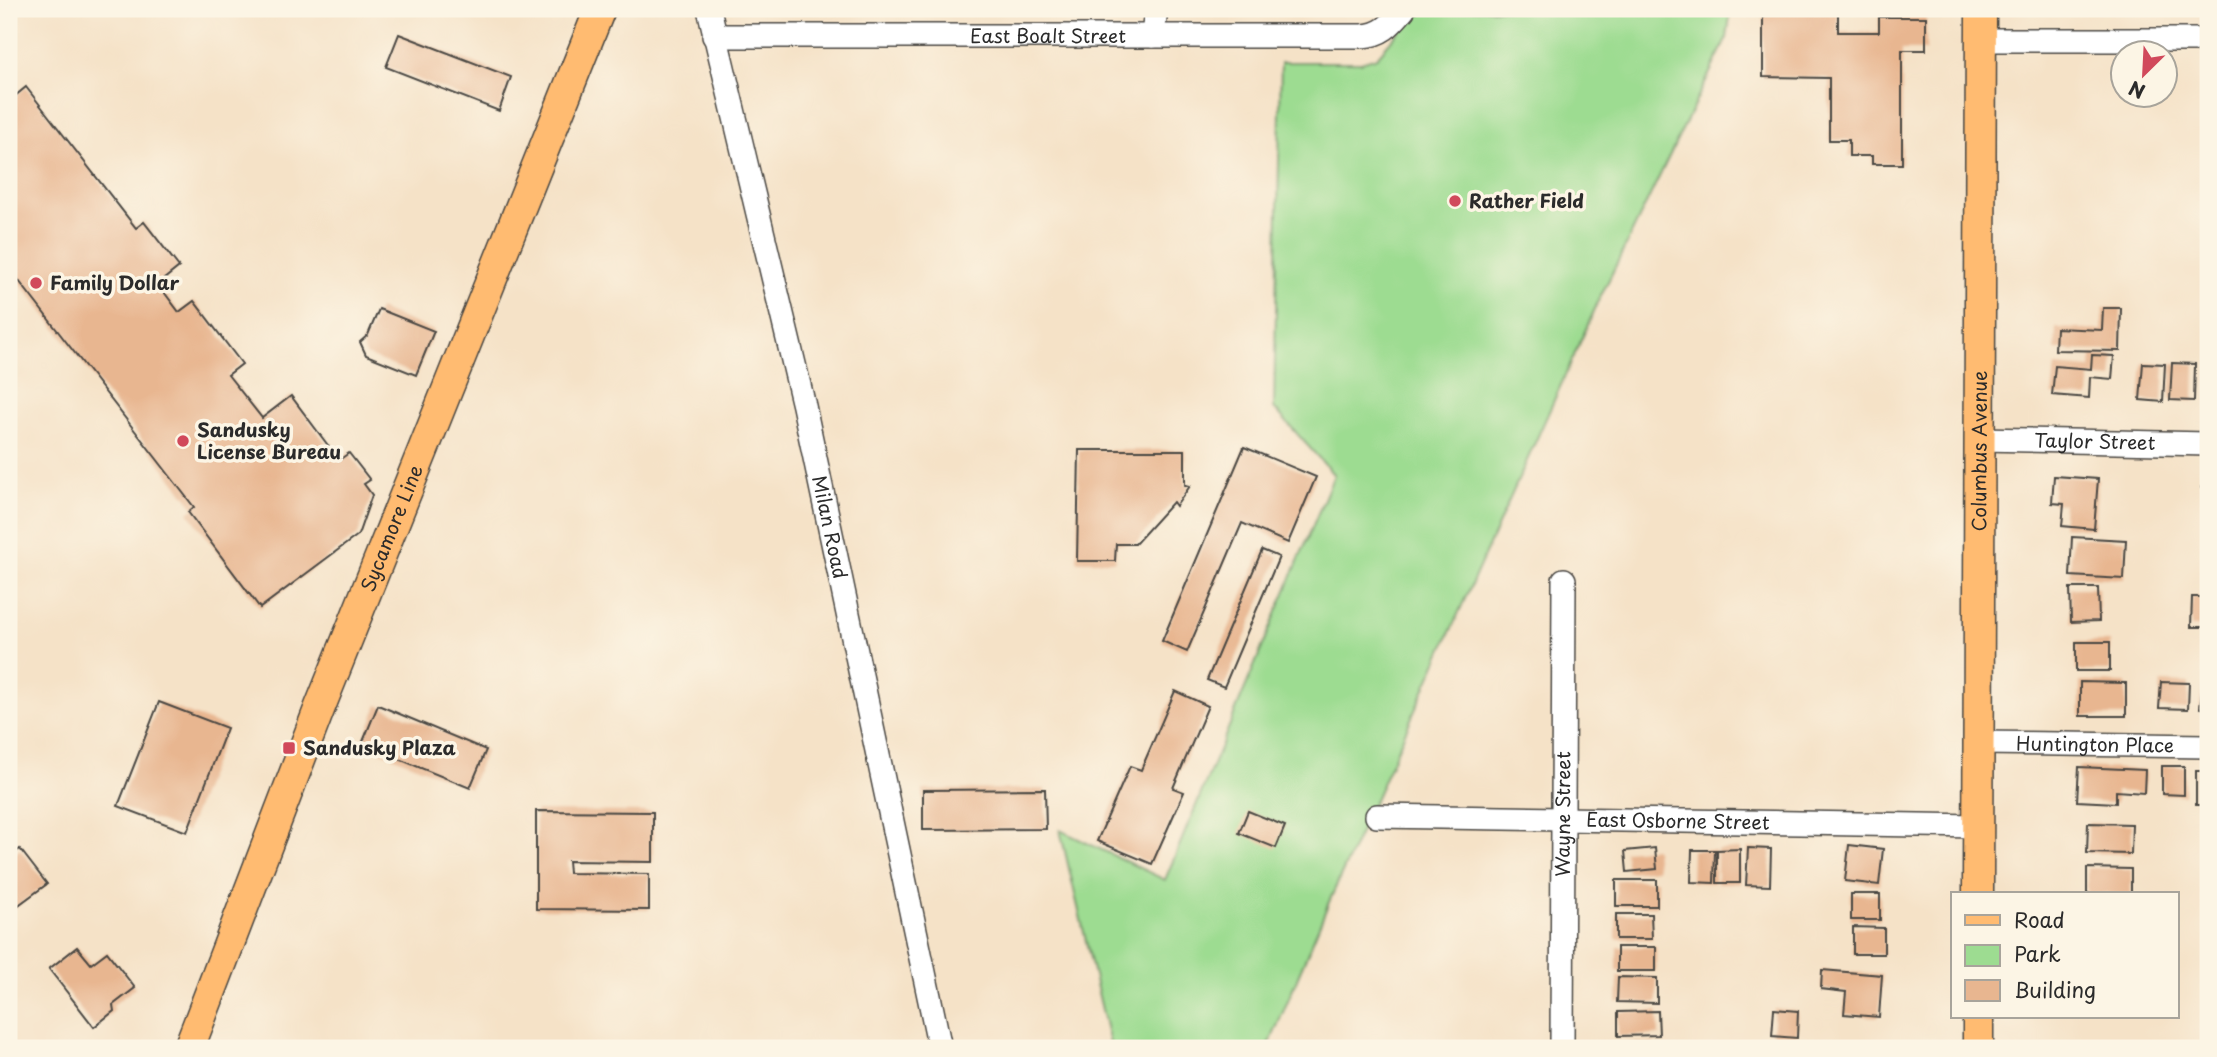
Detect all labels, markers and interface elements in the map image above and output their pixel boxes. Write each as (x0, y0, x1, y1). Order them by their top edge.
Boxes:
street label: East Boalt Street (970, 21, 1126, 49)
north arrow (2108, 38, 2178, 108)
text: N (2124, 75, 2149, 106)
place label: Rather Field (1469, 186, 1584, 214)
marker: Rather Field (1447, 193, 1463, 209)
place label: Family Dollar (50, 268, 179, 296)
marker: Family Dollar (28, 275, 44, 291)
street label: Columbus Avenue (1964, 370, 1993, 532)
place label: Sandusky License Bureau (197, 415, 341, 465)
street label: Taylor Street (2034, 425, 2156, 456)
marker: Sandusky License Bureau (175, 433, 191, 449)
street label: Sycamore Line (353, 460, 429, 595)
street label: Milan Road (806, 473, 855, 581)
street label: Huntington Place (2016, 728, 2174, 759)
place label: Sandusky Plaza (303, 733, 456, 761)
marker: Sandusky Plaza (281, 740, 297, 756)
street label: Wayne Street (1548, 751, 1576, 877)
street label: East Osborne Street (1586, 804, 1770, 836)
legend (1951, 892, 2178, 1018)
text: Road (2014, 903, 2065, 935)
text: Park (2014, 937, 2061, 969)
text: Building (2014, 973, 2096, 1005)

